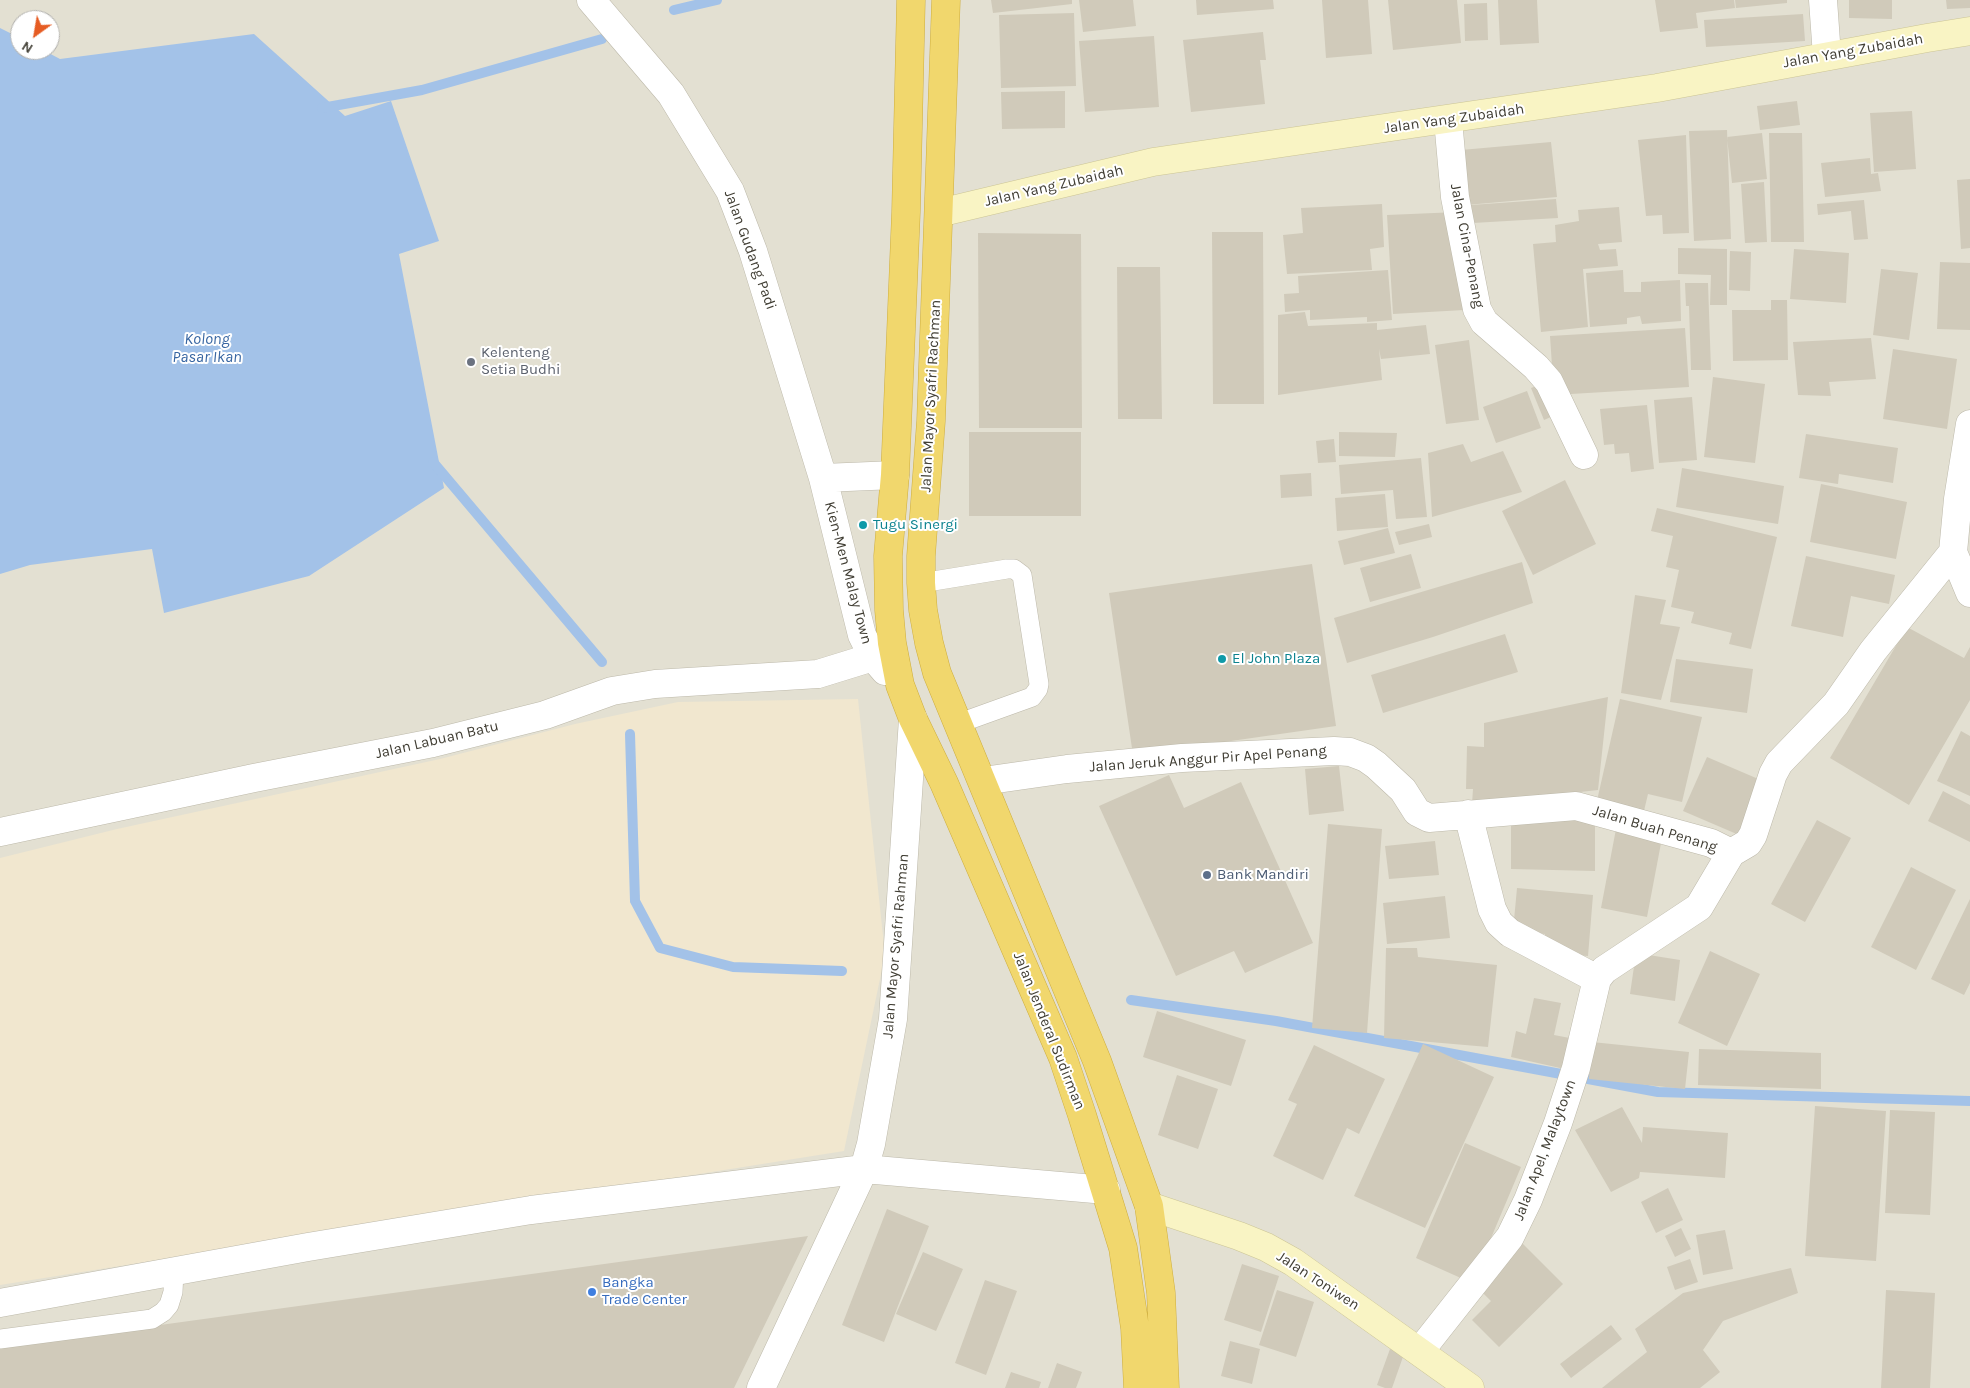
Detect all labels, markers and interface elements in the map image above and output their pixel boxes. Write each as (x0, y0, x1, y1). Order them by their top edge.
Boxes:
north arrow (10, 10, 60, 60)
street label: Jalan Yang Zubaidah (1782, 30, 1924, 72)
text: N (19, 37, 36, 57)
street label: Jalan Yang Zubaidah (1383, 100, 1525, 138)
street label: Jalan Yang Zubaidah (983, 161, 1125, 211)
street label: Jalan Cina-Penang (1446, 182, 1488, 310)
street label: Jalan Gudang Padi (720, 188, 780, 312)
street label: Jalan Mayor Syafri Rachman (917, 299, 945, 493)
water label: Kolong Pasar Ikan (172, 329, 242, 367)
place label: Kelenteng Setia Budhi (481, 344, 561, 379)
marker: Kelenteng Setia Budhi (465, 356, 477, 368)
street label: Kien-Men Malay Town (820, 500, 876, 646)
place label: Tugu Sinergi (873, 516, 958, 534)
marker: Tugu Sinergi (857, 519, 869, 531)
place label: El John Plaza (1232, 650, 1320, 668)
marker: El John Plaza (1216, 653, 1228, 665)
street label: Jalan Labuan Batu (374, 717, 500, 763)
street label: Jalan Jeruk Anggur Pir Apel Penang (1089, 742, 1327, 776)
street label: Jalan Buah Penang (1590, 801, 1720, 857)
street label: Jalan Mayor Syafri Rahman (879, 853, 913, 1039)
place label: Bank Mandiri (1217, 866, 1309, 884)
marker: Bank Mandiri (1201, 869, 1213, 881)
street label: Jalan Jenderal Sudirman (1009, 950, 1089, 1112)
street label: Jalan Apel, Malaytown (1510, 1077, 1580, 1223)
street label: Jalan Toniwen (1273, 1248, 1363, 1314)
place label: Bangka Trade Center (602, 1274, 687, 1309)
marker: Bangka Trade Center (586, 1286, 598, 1298)

